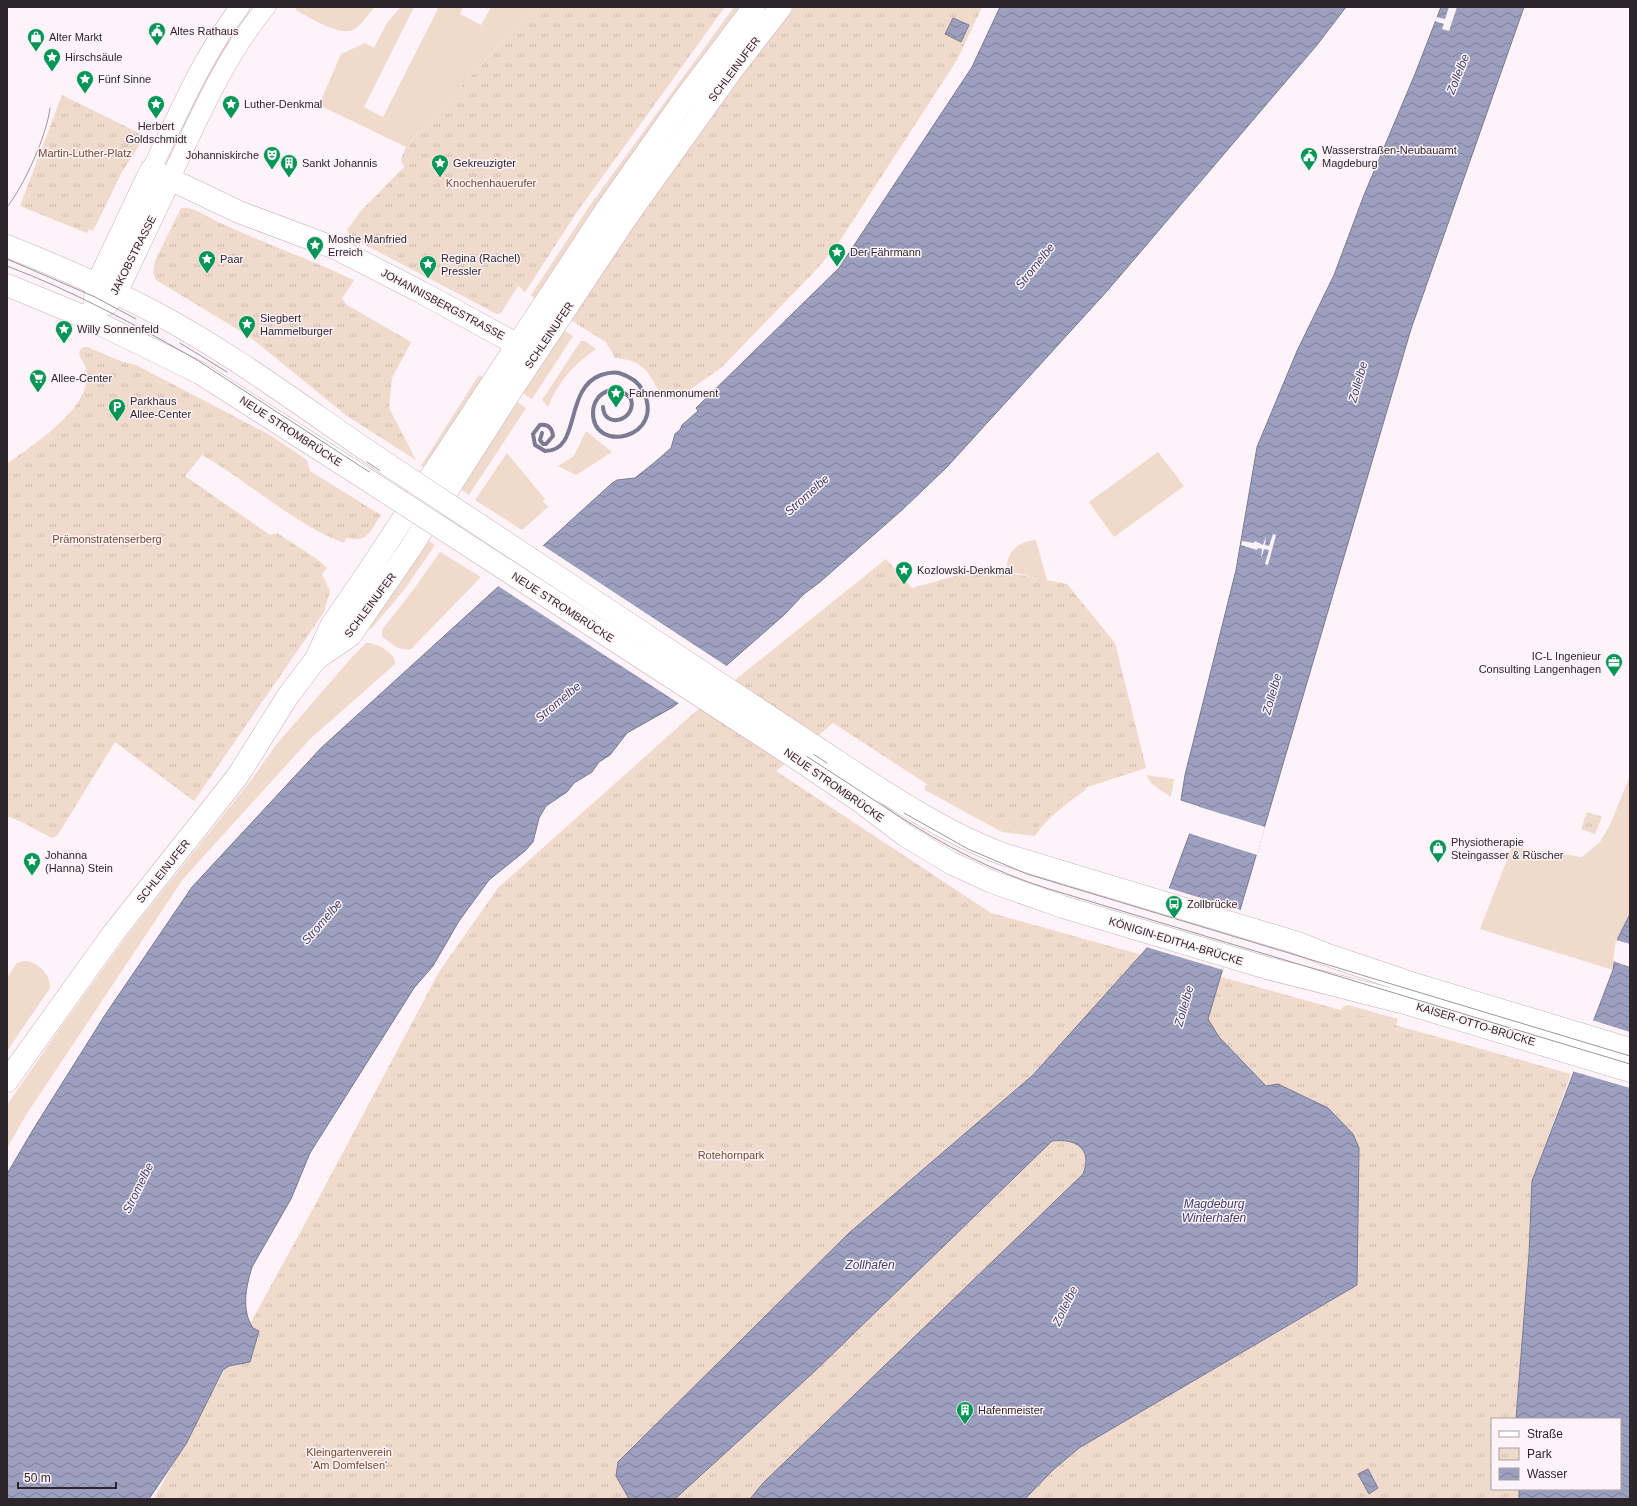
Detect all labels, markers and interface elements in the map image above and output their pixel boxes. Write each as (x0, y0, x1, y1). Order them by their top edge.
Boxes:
public building icon: Altes Rathaus (147, 21, 167, 46)
place label: Altes Rathaus (170, 25, 239, 37)
shop icon: Alter Markt (26, 27, 46, 52)
place label: Alter Markt (49, 31, 102, 43)
street label: SCHLEINUFER (706, 34, 762, 104)
place icon: Hirschsäule (42, 47, 62, 72)
place label: Hirschsäule (65, 51, 122, 63)
water label: Zollelbe (1443, 52, 1472, 97)
place icon: Fünf Sinne (75, 69, 95, 94)
place label: Fünf Sinne (98, 73, 151, 85)
place icon: Herbert Goldschmidt (146, 94, 166, 119)
place icon: Luther-Denkmal (221, 94, 241, 119)
place label: Luther-Denkmal (244, 98, 322, 110)
place label: Herbert Goldschmidt (125, 120, 187, 145)
place label: Wasserstraßen-Neubauamt Magdeburg (1322, 144, 1457, 169)
theatre icon: Johanniskirche (262, 145, 282, 170)
public building icon: Wasserstraßen-Neubauamt Magdeburg (1299, 146, 1319, 171)
park label: Martin-Luther-Platz (38, 147, 132, 159)
place label: Johanniskirche (186, 149, 259, 161)
building icon: Sankt Johannis (279, 153, 299, 178)
place icon: Gekreuzigter (430, 153, 450, 178)
place label: Sankt Johannis (302, 157, 378, 169)
place label: Gekreuzigter (453, 157, 516, 169)
park label: Knochenhauerufer (446, 177, 537, 189)
street label: JAKOBSTRASSE (108, 213, 158, 297)
place label: Moshe Manfried Erreich (328, 233, 407, 258)
place icon: Moshe Manfried Erreich (305, 235, 325, 260)
water label: Stromelbe (1012, 240, 1058, 292)
place icon: Der Fährmann (827, 242, 847, 267)
place label: Der Fährmann (850, 246, 921, 258)
place icon: Paar (197, 249, 217, 274)
place label: Regina (Rachel) Pressler (441, 252, 520, 277)
place label: Paar (220, 253, 244, 265)
place icon: Regina (Rachel) Pressler (418, 254, 438, 279)
street label: JOHANNISBERGSTRASSE (379, 266, 507, 342)
street label: SCHLEINUFER (522, 299, 576, 371)
place label: Siegbert Hammelburger (260, 312, 333, 337)
place icon: Siegbert Hammelburger (237, 314, 257, 339)
place icon: Willy Sonnenfeld (54, 319, 74, 344)
place label: Willy Sonnenfeld (77, 323, 159, 335)
water label: Zollelbe (1345, 360, 1371, 405)
supermarket icon: Allee-Center (28, 368, 48, 393)
place label: Allee-Center (51, 372, 112, 384)
place icon: Fahnenmonument (606, 383, 626, 408)
place label: Fahnenmonument (629, 387, 718, 399)
street label: NEUE STROMBRÜCKE (238, 394, 344, 468)
place label: Parkhaus Allee-Center (130, 395, 191, 420)
parking icon: Parkhaus Allee-Center (107, 397, 127, 422)
water label: Stromelbe (782, 471, 832, 519)
park label: Prämonstratenserberg (52, 533, 162, 545)
place icon: Kozlowski-Denkmal (894, 560, 914, 585)
place label: Kozlowski-Denkmal (917, 564, 1013, 576)
street label: SCHLEINUFER (342, 570, 398, 640)
street label: NEUE STROMBRÜCKE (510, 570, 616, 644)
place label: IC-L Ingenieur Consulting Langenhagen (1479, 650, 1601, 675)
office icon: IC-L Ingenieur Consulting Langenhagen (1604, 652, 1624, 677)
water label: Zollelbe (1259, 672, 1285, 717)
water label: Stromelbe (533, 679, 584, 725)
street label: NEUE STROMBRÜCKE (782, 746, 886, 824)
place label: Physiotherapie Steingasser & Rüscher (1451, 836, 1564, 861)
street label: SCHLEINUFER (134, 837, 192, 905)
shop icon: Physiotherapie Steingasser & Rüscher (1428, 838, 1448, 863)
place label: Johanna (Hanna) Stein (45, 849, 113, 874)
place icon: Johanna (Hanna) Stein (22, 851, 42, 876)
bus stop icon: Zollbrücke (1164, 894, 1184, 919)
water label: Stromelbe (299, 897, 345, 947)
place label: Zollbrücke (1187, 898, 1238, 910)
street label: KÖNIGIN-EDITHA-BRÜCKE (1107, 915, 1245, 967)
water label: Zollelbe (1171, 984, 1197, 1029)
street label: KAISER-OTTO-BRÜCKE (1415, 1000, 1537, 1048)
park label: Rotehornpark (698, 1149, 765, 1161)
water label: Stromelbe (120, 1160, 156, 1216)
water label: Magdeburg Winterhafen (1182, 1197, 1247, 1225)
water label: Zollhafen (844, 1258, 895, 1272)
water label: Zollelbe (1049, 1284, 1081, 1329)
building icon: Hafenmeister (955, 1400, 975, 1425)
place label: Hafenmeister (978, 1404, 1044, 1416)
legend (1491, 1418, 1621, 1490)
text: Straße (1527, 1427, 1563, 1441)
park label: Kleingartenverein 'Am Domfelsen' (306, 1446, 392, 1471)
text: Park (1527, 1447, 1553, 1461)
scale bar (18, 1464, 116, 1490)
text: Wasser (1527, 1467, 1567, 1481)
text: 50 m (24, 1471, 51, 1485)

